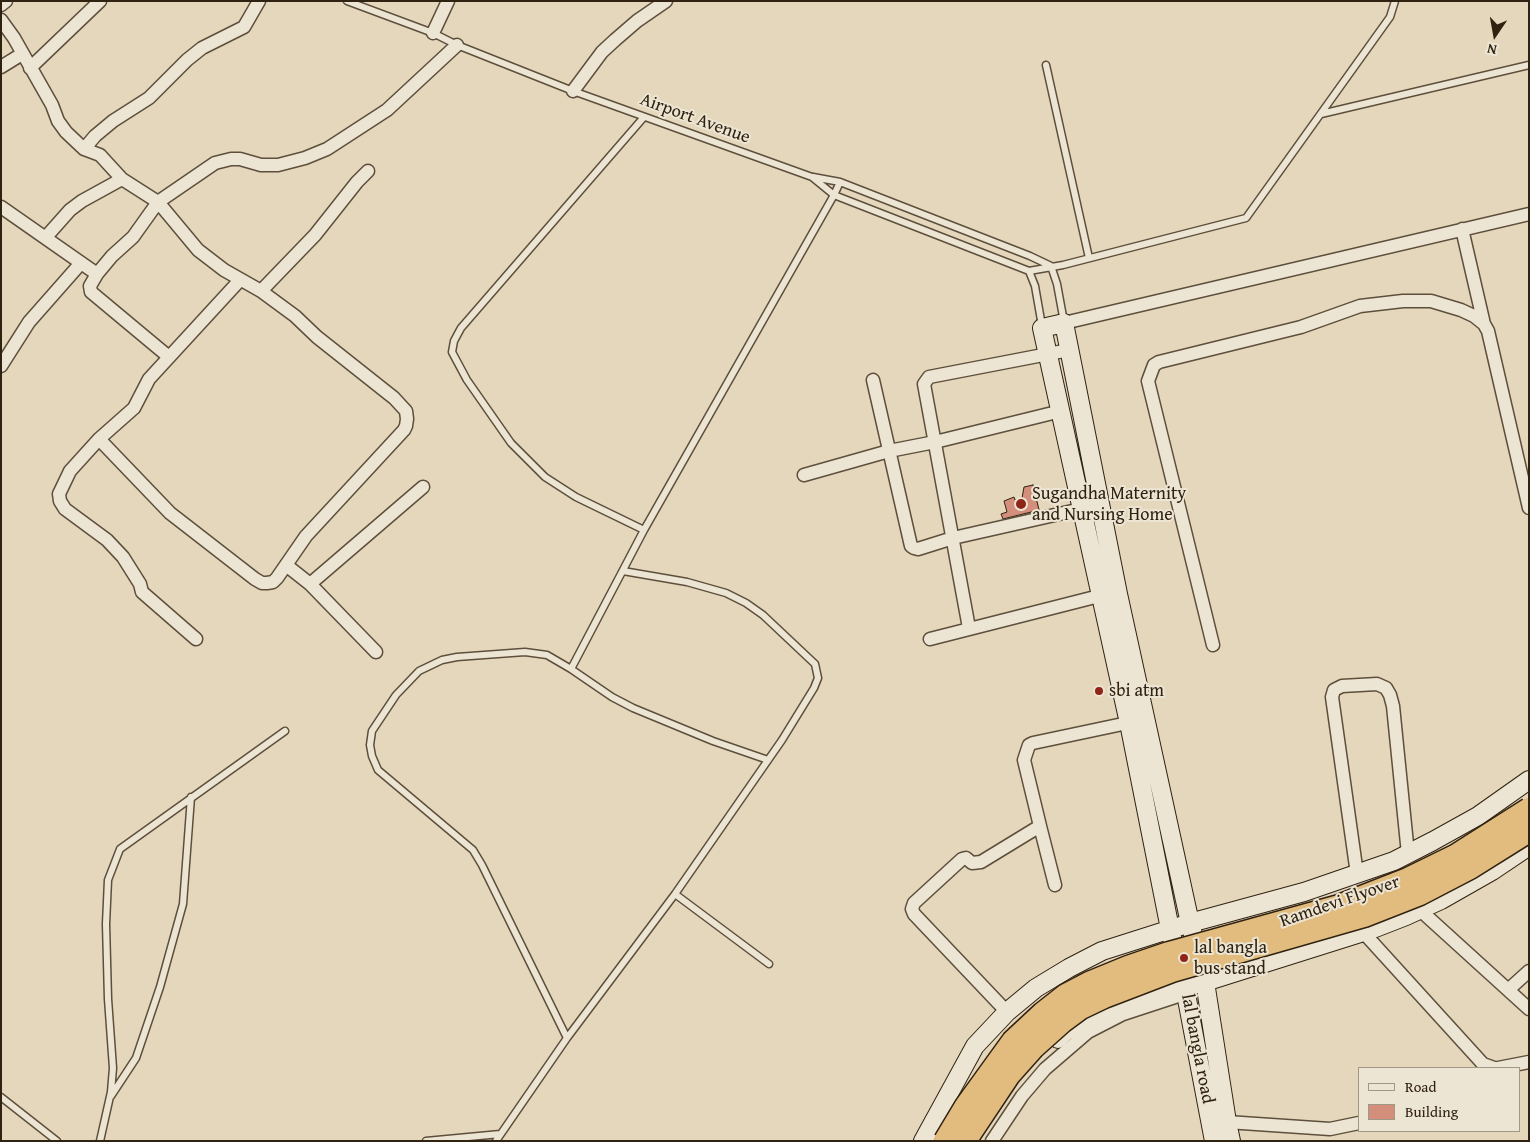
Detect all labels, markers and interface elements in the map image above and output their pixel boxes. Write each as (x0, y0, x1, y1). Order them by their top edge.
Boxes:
north arrow (1470, 10, 1520, 60)
text: N (1485, 39, 1499, 60)
street label: Airport Avenue (637, 89, 753, 149)
place label: Sugandha Maternity and Nursing Home (1032, 483, 1186, 526)
marker: Sugandha Maternity and Nursing Home (1014, 497, 1028, 511)
place label: sbi atm (1109, 680, 1164, 702)
marker: sbi atm (1093, 685, 1105, 697)
street label: Ramdevi Flyover (1277, 871, 1403, 933)
place label: lal bangla bus stand (1194, 937, 1267, 980)
marker: lal bangla bus stand (1178, 952, 1190, 964)
street label: lal bangla road (1176, 992, 1218, 1106)
legend (1358, 1067, 1520, 1132)
text: Road (1405, 1076, 1436, 1097)
text: Building (1405, 1101, 1458, 1122)

